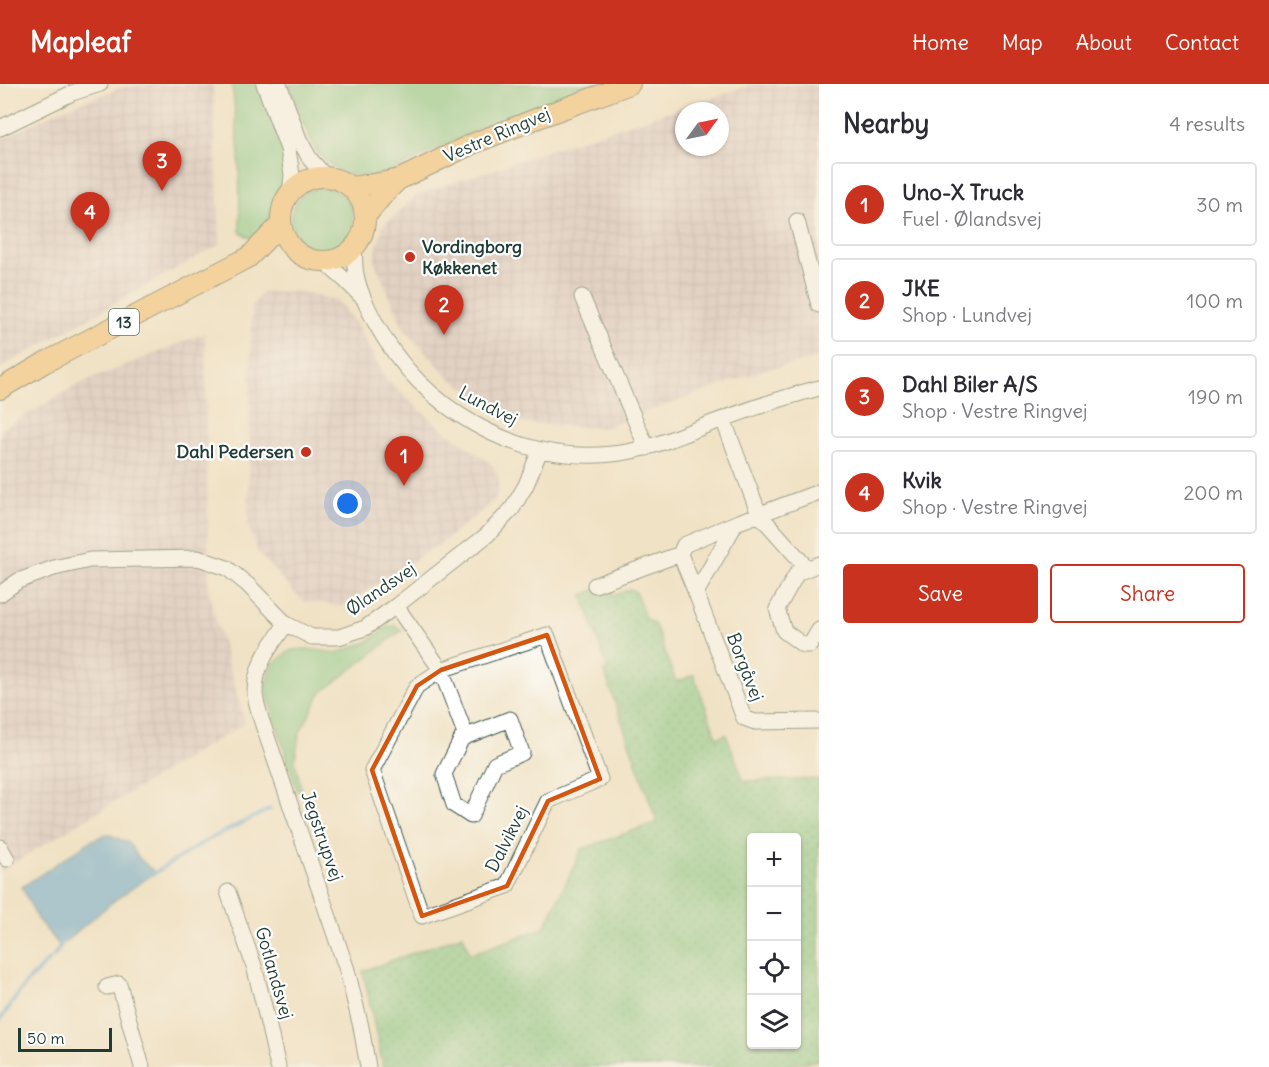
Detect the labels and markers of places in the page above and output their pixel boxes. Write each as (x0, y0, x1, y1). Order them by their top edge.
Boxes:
pin: 3 (142, 141, 182, 191)
pin: 4 (70, 192, 110, 242)
place label: Vordingborg Køkkenet (422, 235, 522, 279)
marker: Vordingborg Køkkenet (403, 250, 417, 264)
pin: 2 (424, 286, 464, 335)
pin: 1 (384, 436, 424, 486)
place label: Dahl Pedersen (177, 440, 295, 463)
marker: Dahl Pedersen (299, 445, 313, 459)

